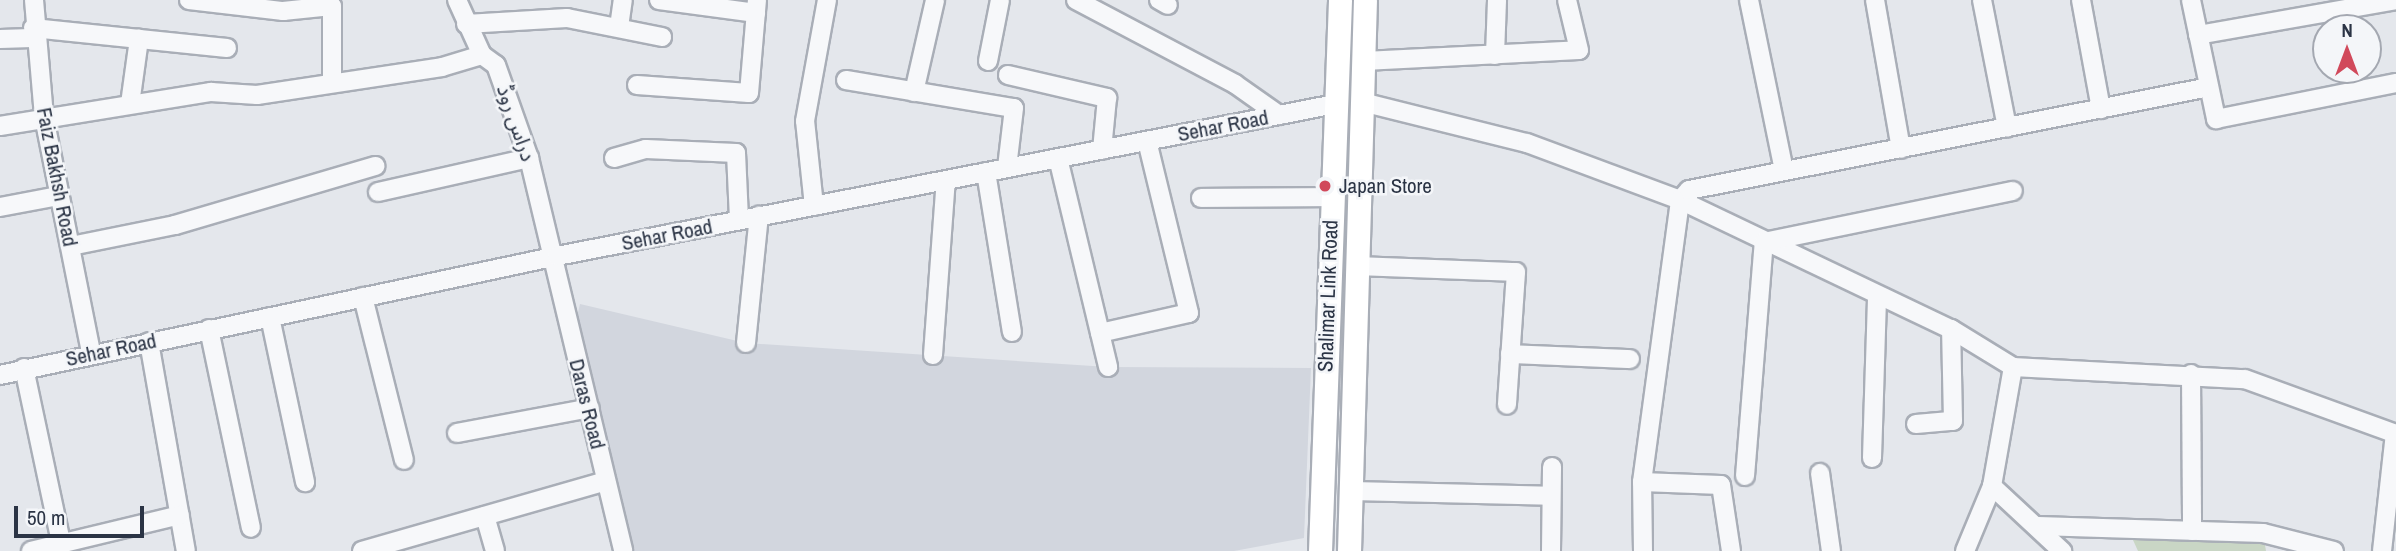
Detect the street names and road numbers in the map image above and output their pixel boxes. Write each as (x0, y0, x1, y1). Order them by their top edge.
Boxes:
street label: دراس روڈ (491, 81, 541, 165)
street label: Faiz Bakhsh Road (31, 105, 83, 249)
street label: Sehar Road (1175, 105, 1271, 147)
street label: Sehar Road (619, 214, 715, 256)
street label: Shalimar Link Road (1313, 220, 1343, 372)
street label: Sehar Road (63, 328, 159, 372)
street label: Daras Road (564, 356, 610, 452)

